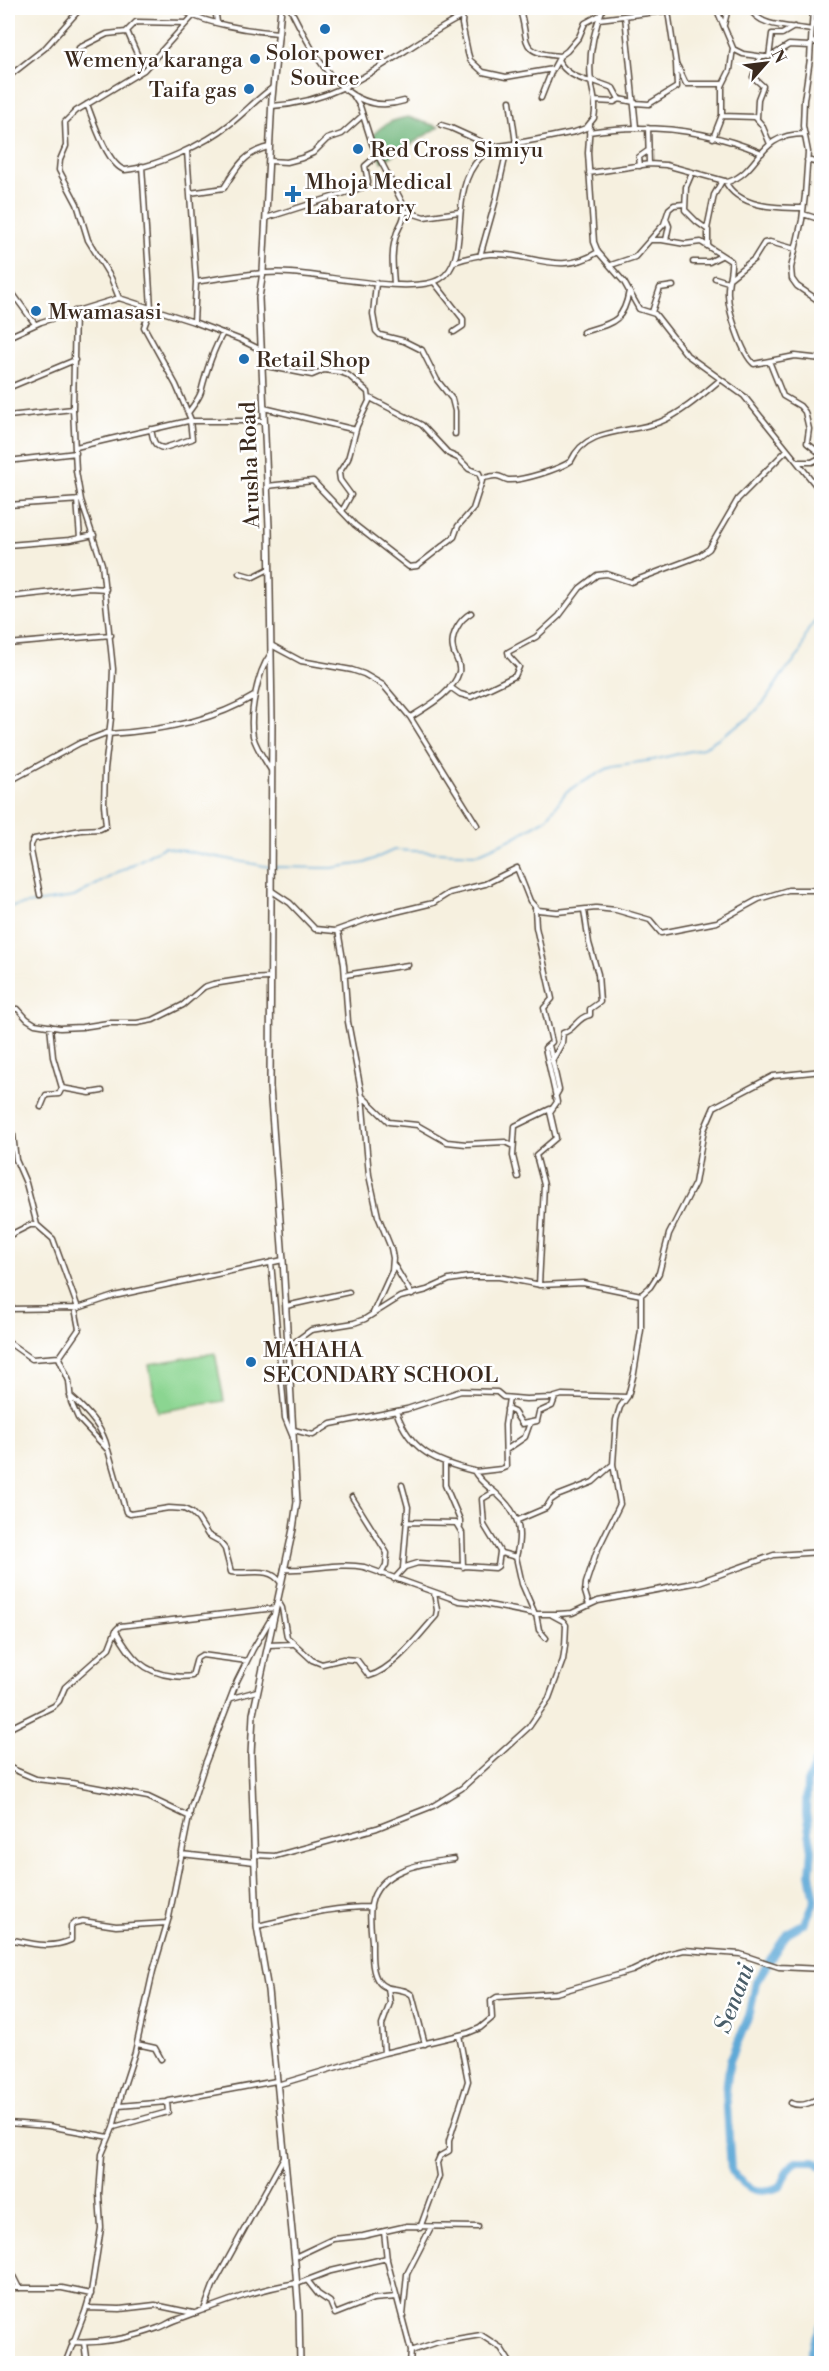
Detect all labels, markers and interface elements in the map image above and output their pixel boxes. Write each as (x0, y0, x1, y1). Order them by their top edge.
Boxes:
marker: Solor power Source (318, 22, 332, 36)
north arrow (736, 33, 796, 93)
place label: Solor power Source (266, 40, 384, 92)
text: N (767, 46, 790, 67)
place label: Wemenya karanga (63, 47, 244, 74)
marker: Wemenya karanga (248, 52, 262, 66)
place label: Taifa gas (149, 77, 237, 104)
marker: Taifa gas (242, 82, 256, 96)
place label: Red Cross Simiyu (370, 137, 544, 164)
marker: Red Cross Simiyu (351, 142, 365, 156)
place label: Mhoja Medical Labaratory (305, 169, 452, 221)
marker: Mhoja Medical Labaratory (286, 187, 300, 201)
place label: Mwamasasi (48, 299, 162, 326)
marker: Mwamasasi (29, 304, 43, 318)
place label: Retail Shop (256, 347, 371, 374)
marker: Retail Shop (237, 352, 251, 366)
street label: Arusha Road (235, 400, 266, 530)
place label: MAHAHA SECONDARY SCHOOL (263, 1337, 498, 1389)
marker: MAHAHA SECONDARY SCHOOL (244, 1355, 258, 1369)
water label: Senani (708, 1959, 762, 2038)

